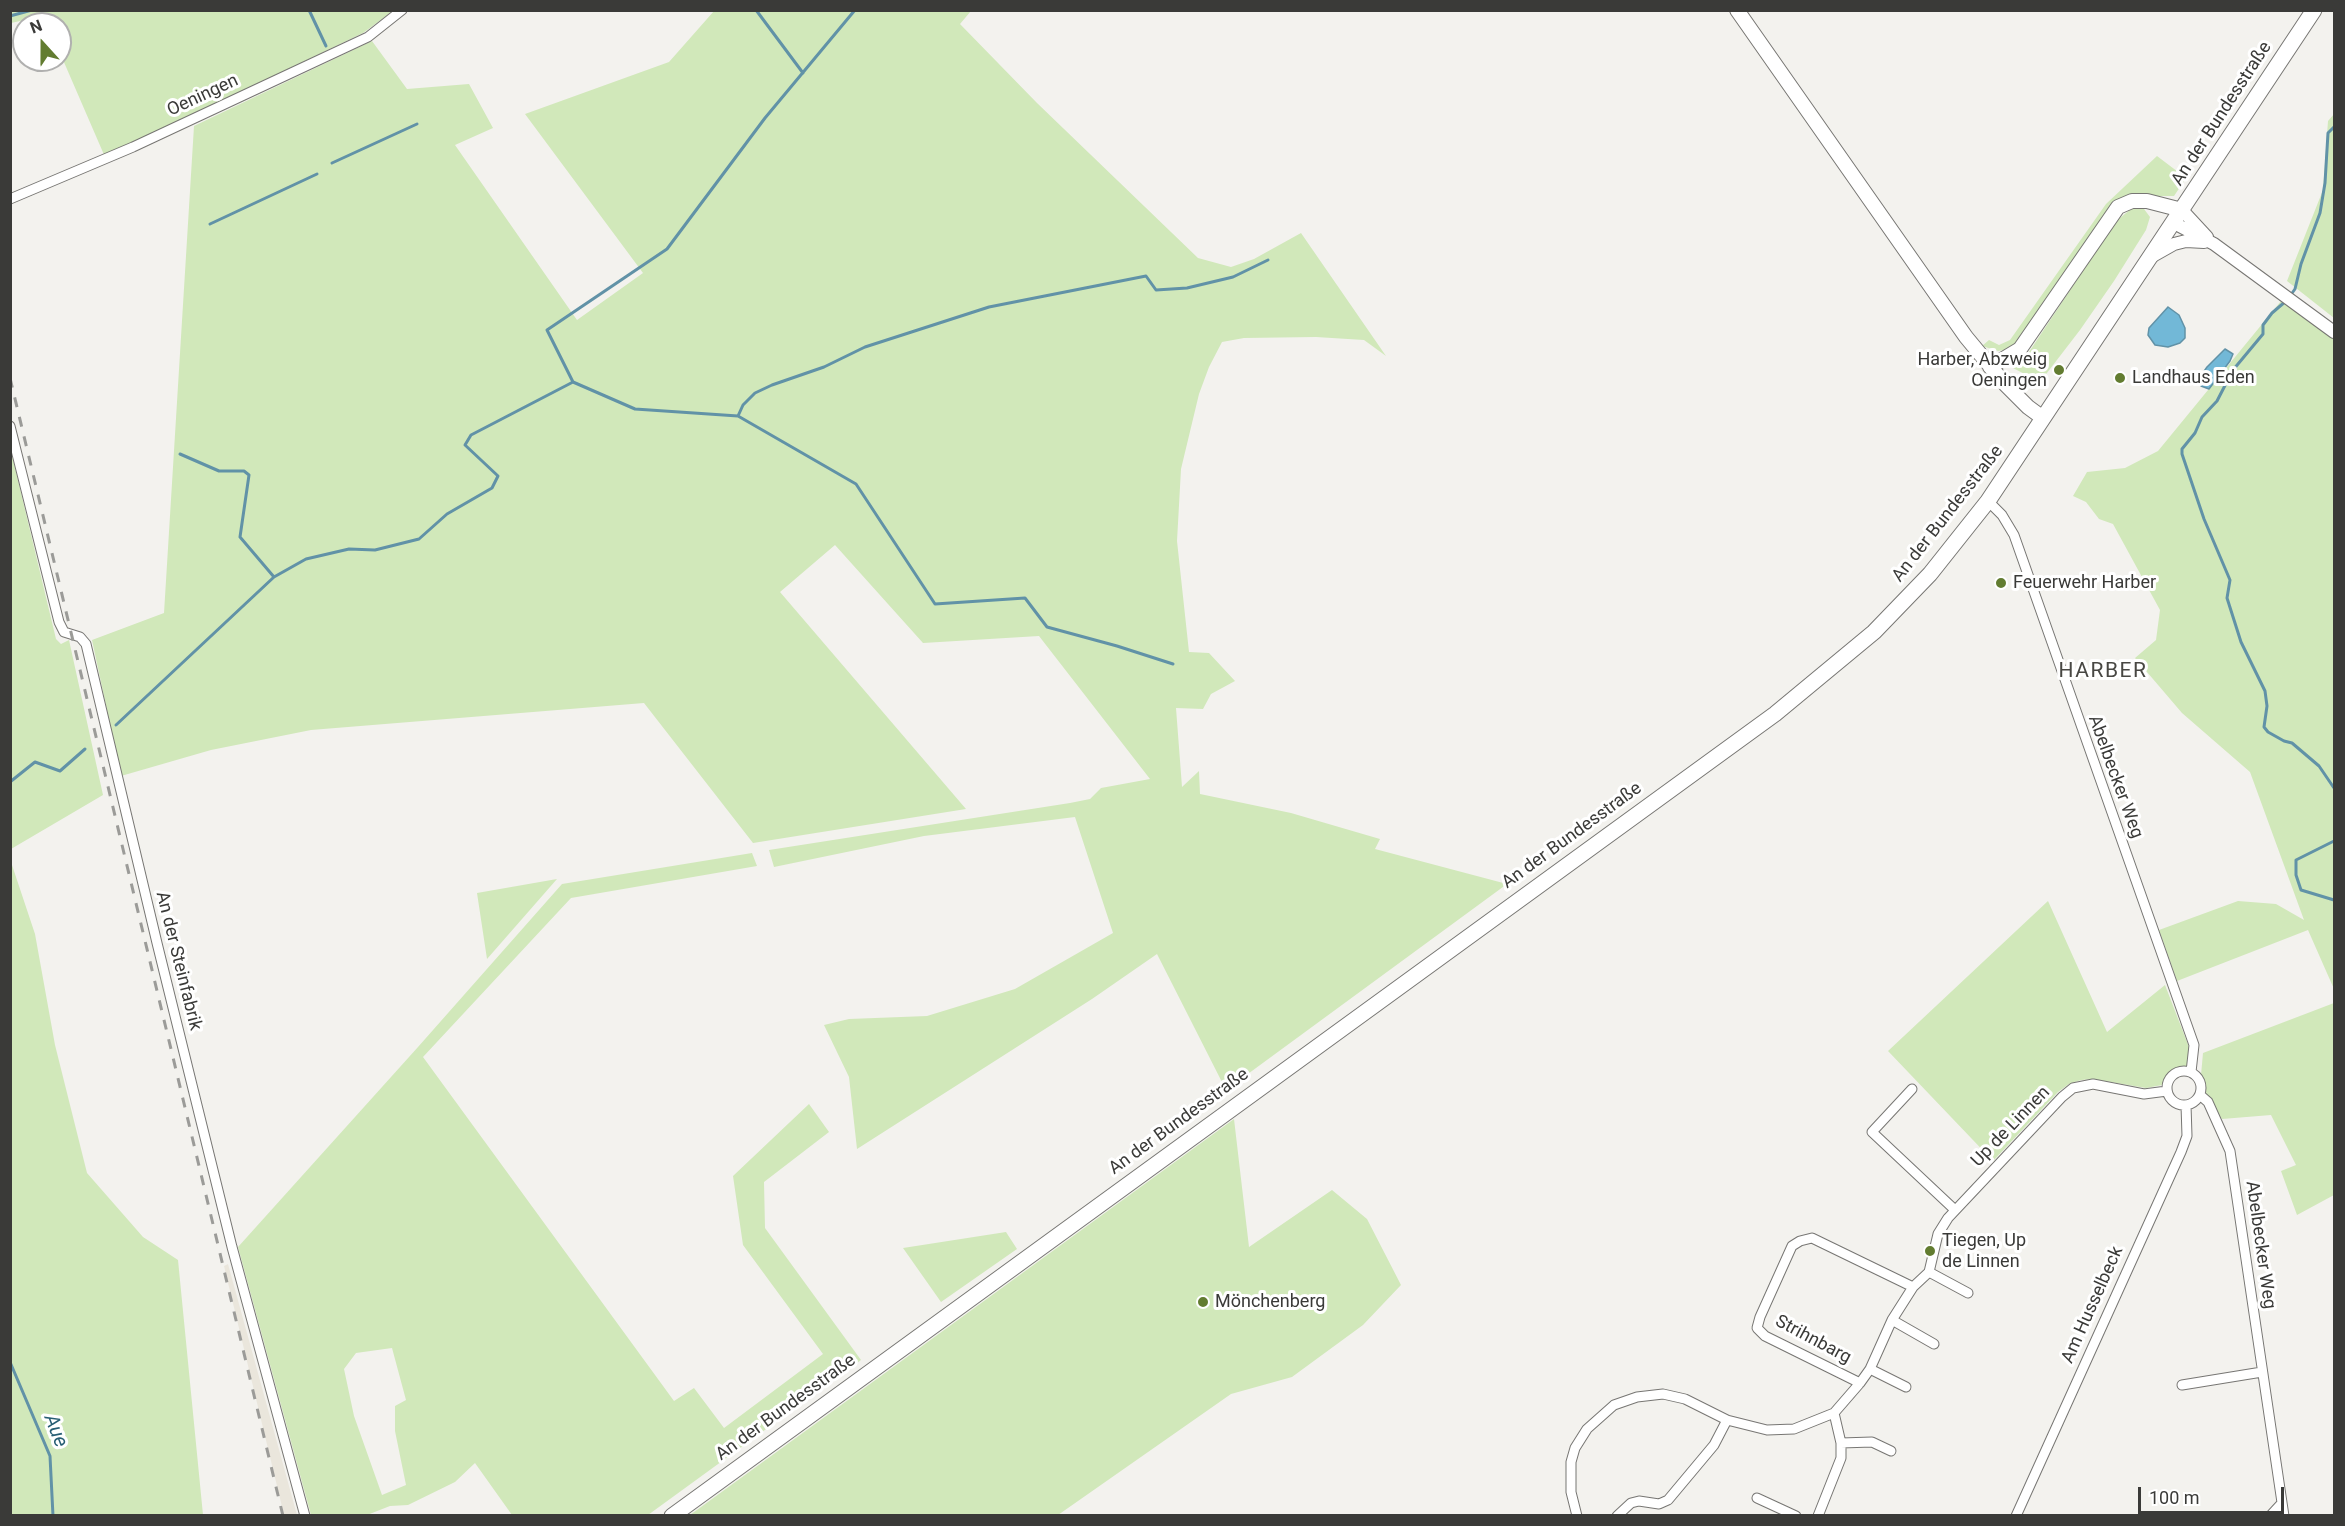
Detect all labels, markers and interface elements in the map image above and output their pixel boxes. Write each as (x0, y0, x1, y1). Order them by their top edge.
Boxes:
north arrow (12, 12, 72, 72)
text: N (27, 16, 45, 37)
street label: An der Bundesstraße (2167, 38, 2277, 190)
street label: Oeningen (164, 70, 242, 122)
place label: Harber, Abzweig Oeningen (1917, 349, 2047, 392)
marker: Harber, Abzweig Oeningen (2052, 363, 2066, 377)
place label: Landhaus Eden (2132, 367, 2255, 389)
marker: Landhaus Eden (2113, 371, 2127, 385)
street label: An der Bundesstraße (1888, 441, 2008, 587)
place label: Feuerwehr Harber (2013, 572, 2156, 594)
marker: Feuerwehr Harber (1994, 576, 2008, 590)
district label: HARBER (2059, 659, 2147, 685)
street label: Abelbecker Weg (2083, 713, 2147, 841)
street label: An der Bundesstraße (1498, 778, 1646, 894)
street label: An der Steinfabrik (150, 889, 206, 1033)
street label: An der Bundesstraße (1105, 1064, 1253, 1180)
street label: Up de Linnen (1967, 1082, 2055, 1172)
street label: Abelbecker Weg (2240, 1179, 2280, 1311)
place label: Tiegen, Up de Linnen (1942, 1230, 2026, 1272)
street label: Am Husselbeck (2058, 1243, 2128, 1367)
marker: Tiegen, Up de Linnen (1923, 1244, 1937, 1258)
place label: Mönchenberg (1215, 1291, 1325, 1313)
marker: Mönchenberg (1196, 1295, 1210, 1309)
street label: Strihnbarg (1771, 1311, 1855, 1369)
street label: An der Bundesstraße (712, 1350, 860, 1466)
water label: Aue (38, 1411, 72, 1451)
scale bar (2141, 1475, 2286, 1513)
text: 100 m (2149, 1487, 2200, 1508)

